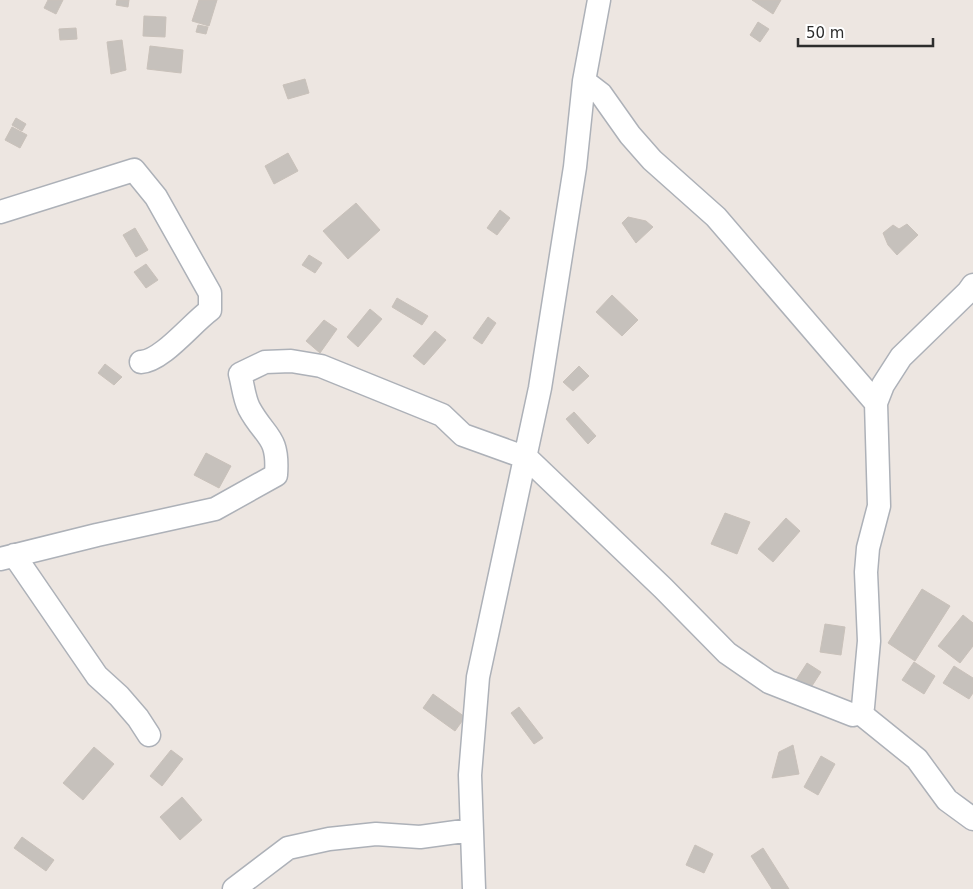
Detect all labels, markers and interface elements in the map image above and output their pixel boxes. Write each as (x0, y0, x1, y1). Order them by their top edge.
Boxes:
scale bar (798, 15, 933, 47)
text: 50 m (806, 24, 844, 42)

